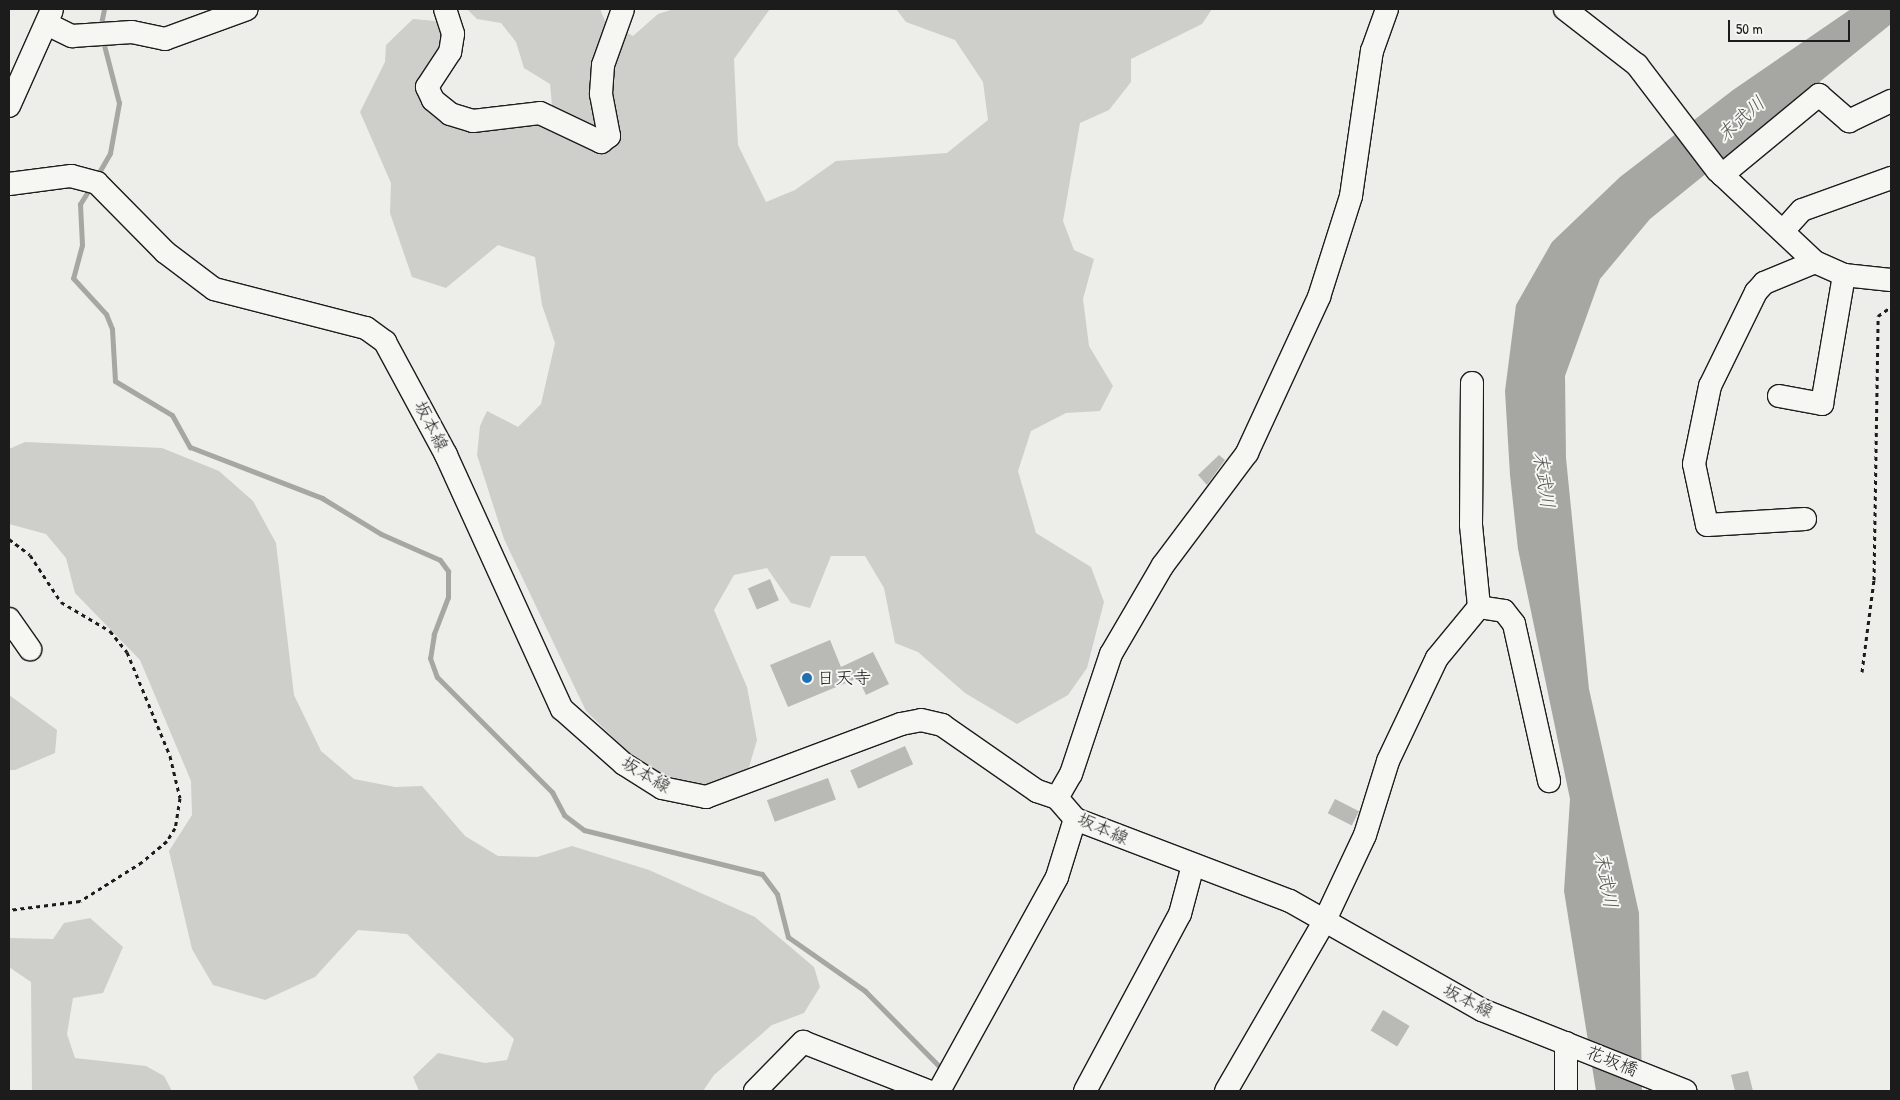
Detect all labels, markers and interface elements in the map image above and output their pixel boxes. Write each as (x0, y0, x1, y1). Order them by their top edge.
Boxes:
scale bar (1730, 10, 1852, 42)
text: 50 m (1736, 18, 1763, 39)
water label: 末武川 (1712, 91, 1770, 147)
street label: 坂本線 (409, 397, 453, 455)
water label: 末武川 (1529, 450, 1559, 510)
place label: 日天寺 (817, 667, 871, 689)
marker: 日天寺 (801, 672, 813, 684)
street label: 坂本線 (617, 752, 675, 798)
street label: 坂本線 (1074, 808, 1132, 850)
water label: 末武川 (1590, 850, 1622, 910)
street label: 坂本線 (1439, 979, 1497, 1023)
street label: 花坂橋 (1583, 1041, 1641, 1081)

